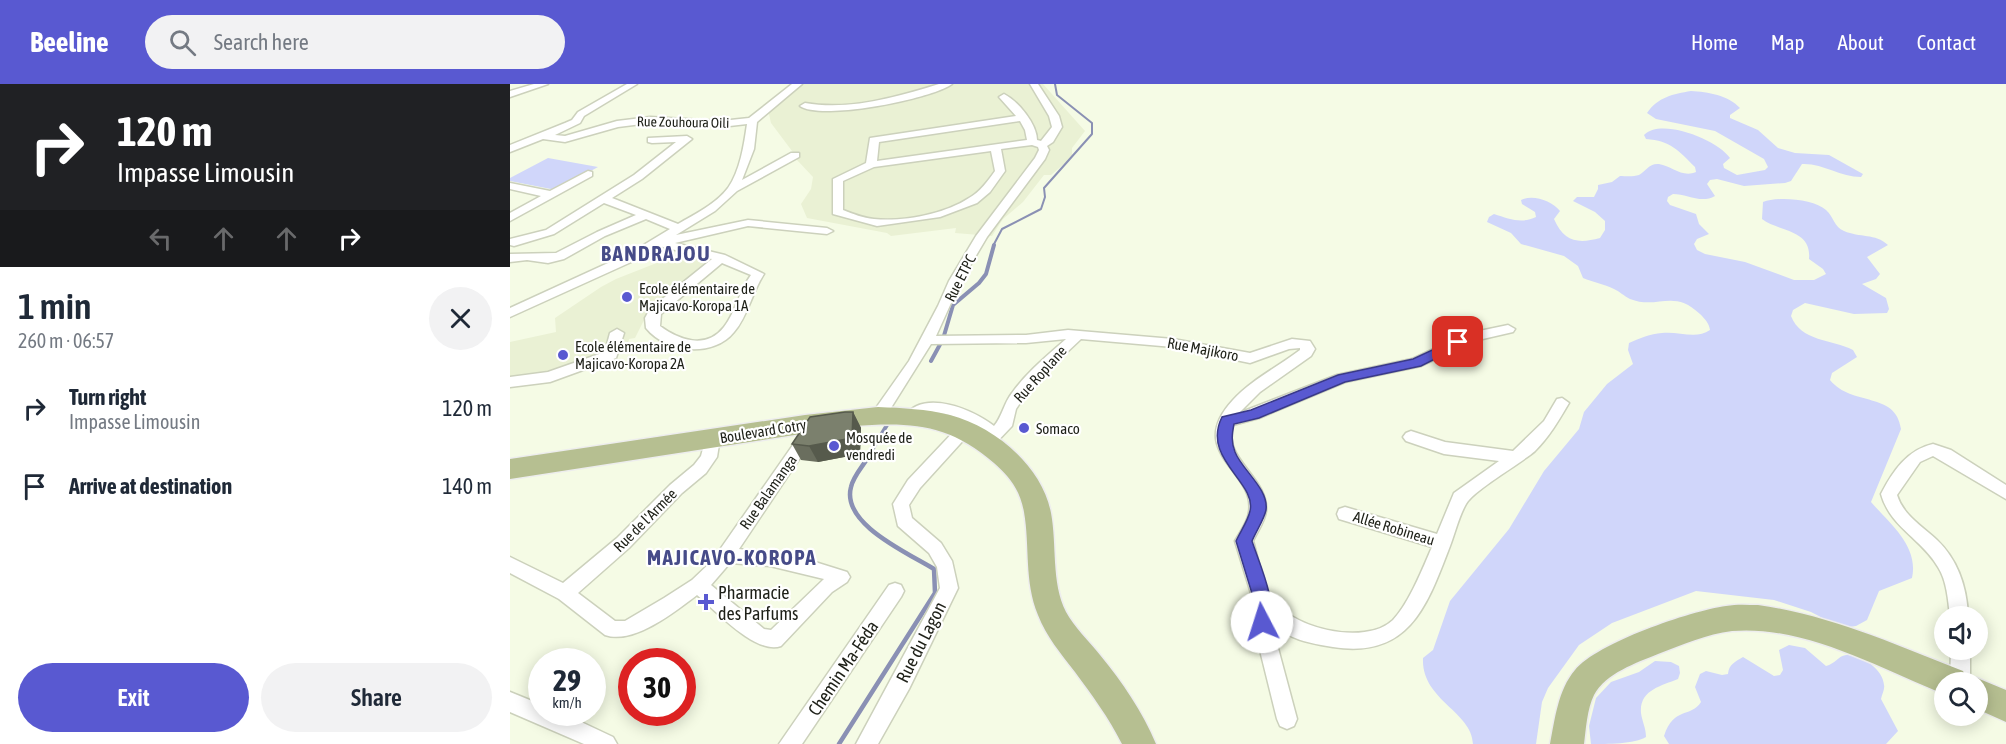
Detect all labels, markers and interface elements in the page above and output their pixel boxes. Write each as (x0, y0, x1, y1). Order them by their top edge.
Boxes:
search box (145, 15, 565, 69)
text: Beeline (30, 26, 109, 58)
icon: search (166, 26, 199, 59)
text: Search here (214, 29, 309, 55)
text: Home (1691, 30, 1738, 54)
text: Map (1771, 30, 1805, 54)
text: About (1838, 30, 1884, 54)
text: Contact (1917, 30, 1976, 54)
text: 120 m (117, 107, 212, 155)
icon: right (18, 108, 96, 186)
street label: Rue Zouhoura Oili (637, 113, 729, 131)
text: Impasse Limousin (117, 157, 294, 188)
icon: left (144, 222, 177, 255)
icon: ahead (207, 222, 240, 255)
icon: ahead (270, 222, 303, 255)
icon: right (333, 222, 366, 255)
district label: BANDRAJOU (601, 241, 711, 265)
street label: Rue ETPC (941, 251, 979, 304)
place label: Ecole élémentaire de Majicavo-Koropa 1A (639, 280, 755, 314)
text: 1 min (18, 285, 92, 327)
button: close (429, 287, 492, 350)
marker: Ecole élémentaire de Majicavo-Koropa 1A (620, 290, 634, 304)
pin (1432, 316, 1483, 367)
icon: arrive (1441, 325, 1474, 358)
text: 260 m · 06:57 (18, 329, 114, 352)
street label: Rue Majikoro (1166, 334, 1240, 364)
place label: Ecole élémentaire de Majicavo-Koropa 2A (575, 338, 691, 372)
street label: Rue Roplane (1010, 342, 1070, 406)
marker: Ecole élémentaire de Majicavo-Koropa 2A (556, 348, 570, 362)
text: Turn right (69, 384, 146, 410)
icon: right (18, 392, 51, 425)
text: 120 m (442, 395, 492, 421)
text: Impasse Limousin (69, 410, 200, 433)
street label: Boulevard Cotry (719, 416, 807, 446)
place label: Somaco (1036, 420, 1080, 437)
marker: Somaco (1017, 421, 1031, 435)
place label: Mosquée de vendredi (846, 429, 912, 463)
marker: Mosquée de vendredi (827, 439, 841, 453)
street label: Rue Balamanga (736, 452, 800, 532)
icon: arrive (18, 470, 51, 503)
text: Arrive at destination (69, 473, 232, 499)
text: 140 m (442, 473, 492, 499)
street label: Rue de l'Armée (610, 485, 680, 555)
street label: Allée Robineau (1351, 508, 1437, 548)
district label: MAJICAVO-KOROPA (647, 545, 817, 569)
place label: Pharmacie des Parfums (718, 582, 798, 624)
position arrow (1230, 590, 1294, 654)
marker: Pharmacie des Parfums (699, 595, 713, 609)
street label: Rue du Lagon (892, 598, 950, 686)
map controls (1934, 606, 1988, 726)
button: sound (1934, 606, 1988, 660)
street label: Chemin Ma-Féda (804, 616, 882, 720)
speed limit sign: 30 (618, 648, 696, 726)
button: Exit (18, 663, 249, 732)
button: Share (261, 663, 492, 732)
text: 29 (553, 663, 581, 697)
button: search (1934, 672, 1988, 726)
text: km/h (552, 694, 582, 711)

